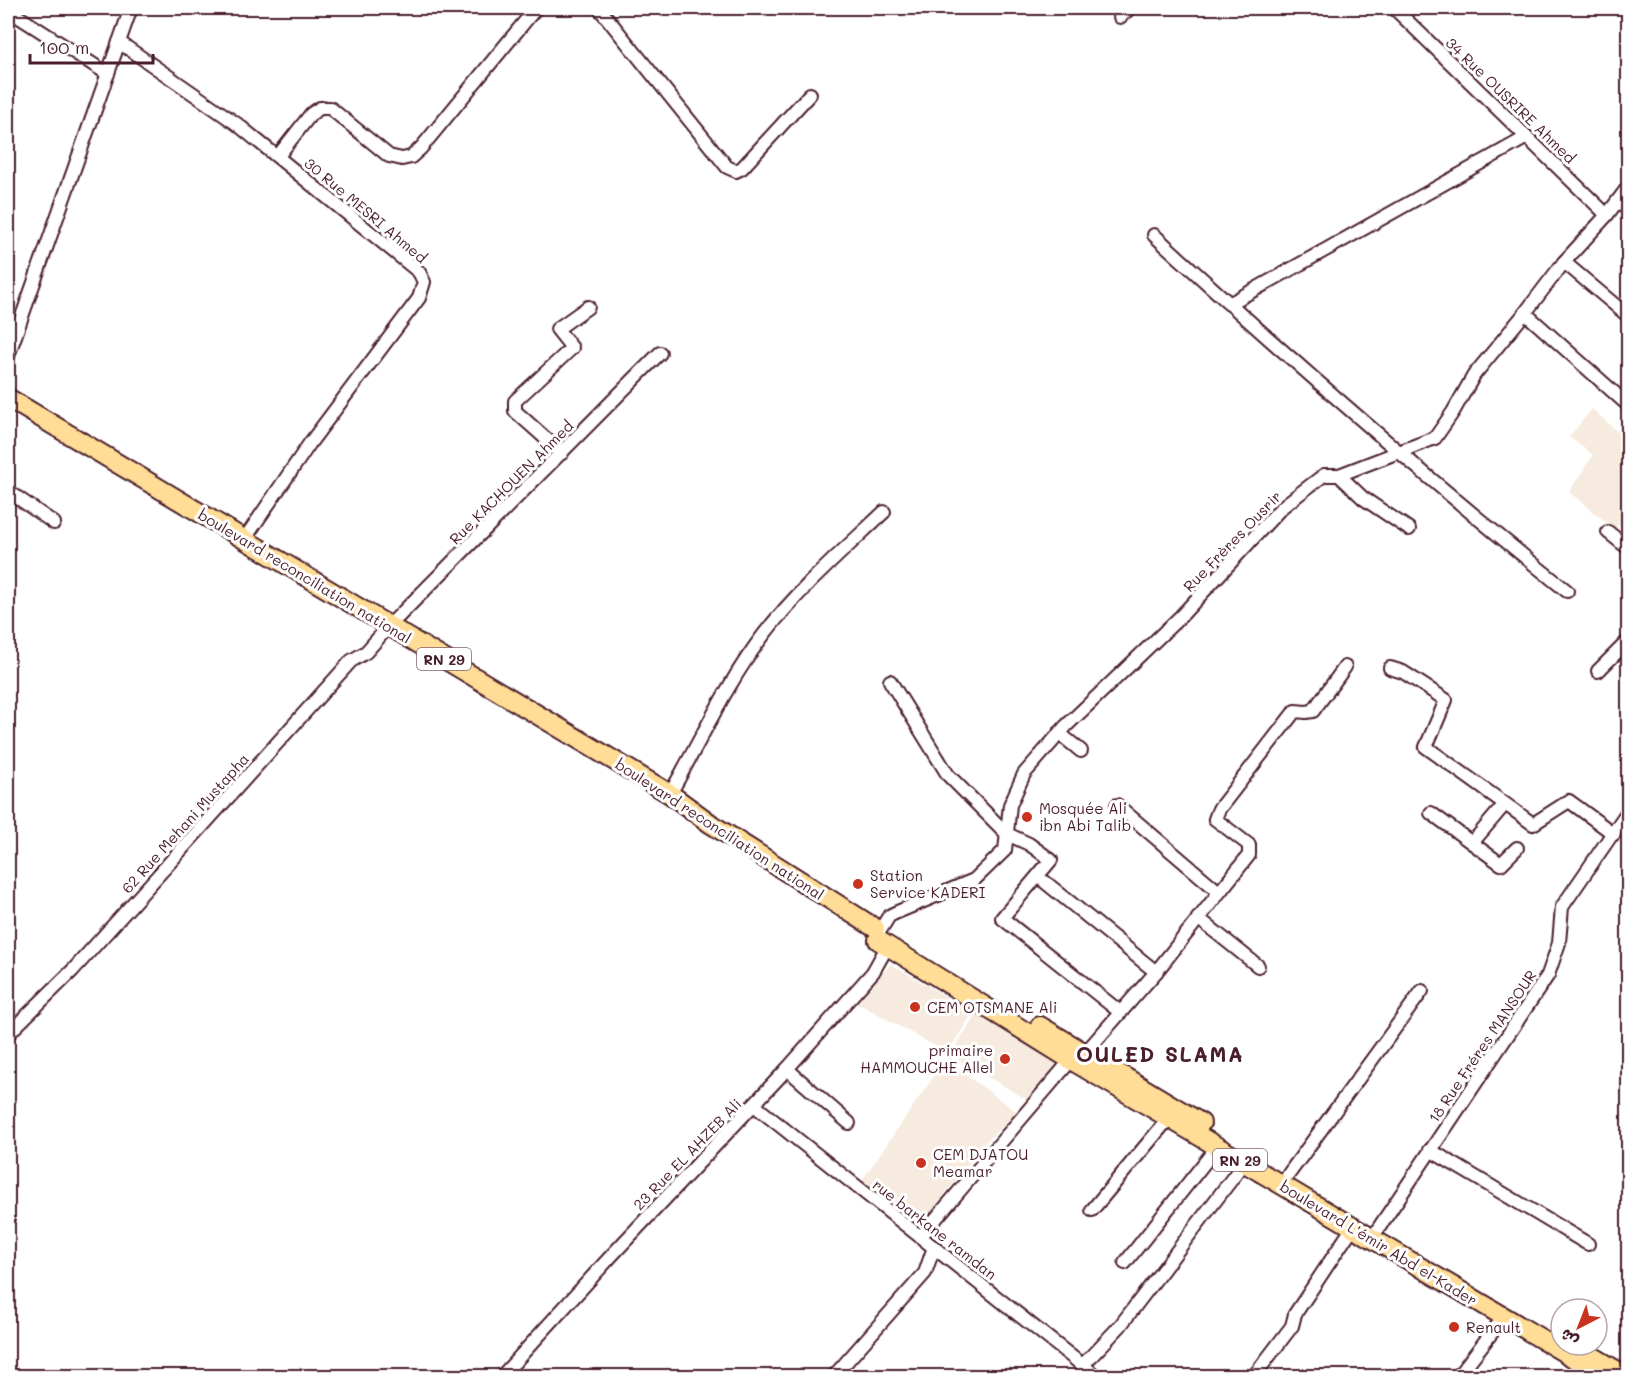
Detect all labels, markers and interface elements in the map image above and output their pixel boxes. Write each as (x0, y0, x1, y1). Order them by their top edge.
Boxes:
scale bar (30, 27, 153, 65)
street label: 34 Rue OUSRIRE Ahmed (1442, 33, 1580, 167)
text: 100 m (39, 35, 89, 59)
street label: 30 Rue MESRI Ahmed (300, 153, 432, 267)
street label: Rue KACHOUEN Ahmed (445, 416, 577, 548)
street label: Rue Frères Ousrir (1179, 486, 1285, 596)
street label: boulevard reconciliation national (195, 504, 415, 648)
road number: RN 29 (417, 648, 471, 670)
street label: 62 Rue Mehani Mustapha (117, 749, 253, 897)
street label: boulevard reconciliation national (612, 754, 828, 904)
place label: Mosquée Ali ibn Abi Talib (1039, 798, 1131, 835)
marker: Mosquée Ali ibn Abi Talib (1020, 810, 1034, 824)
place label: Station Service KADERI (870, 865, 986, 902)
marker: Station Service KADERI (851, 877, 865, 891)
street label: 18 Rue Fréres MANSOUR (1423, 966, 1541, 1126)
place label: CEM OTSMANE Ali (927, 997, 1057, 1017)
marker: CEM OTSMANE Ali (908, 1000, 922, 1014)
place label: primaire HAMMOUCHE Allel (860, 1040, 993, 1077)
district label: OULED SLAMA (1076, 1040, 1244, 1067)
marker: primaire HAMMOUCHE Allel (998, 1052, 1012, 1066)
street label: 23 Rue EL AHZEB Ali (628, 1094, 746, 1214)
place label: CEM DJATOU Meamar (933, 1144, 1028, 1181)
road number: RN 29 (1213, 1149, 1267, 1171)
marker: CEM DJATOU Meamar (914, 1156, 928, 1170)
street label: rue barkane ramdan (869, 1174, 1001, 1284)
street label: boulevard L'émir Abd el-Kader (1277, 1176, 1481, 1310)
north arrow (1549, 1297, 1609, 1357)
place label: Renault (1466, 1317, 1521, 1337)
marker: Renault (1447, 1320, 1461, 1334)
text: ش (1555, 1325, 1582, 1352)

